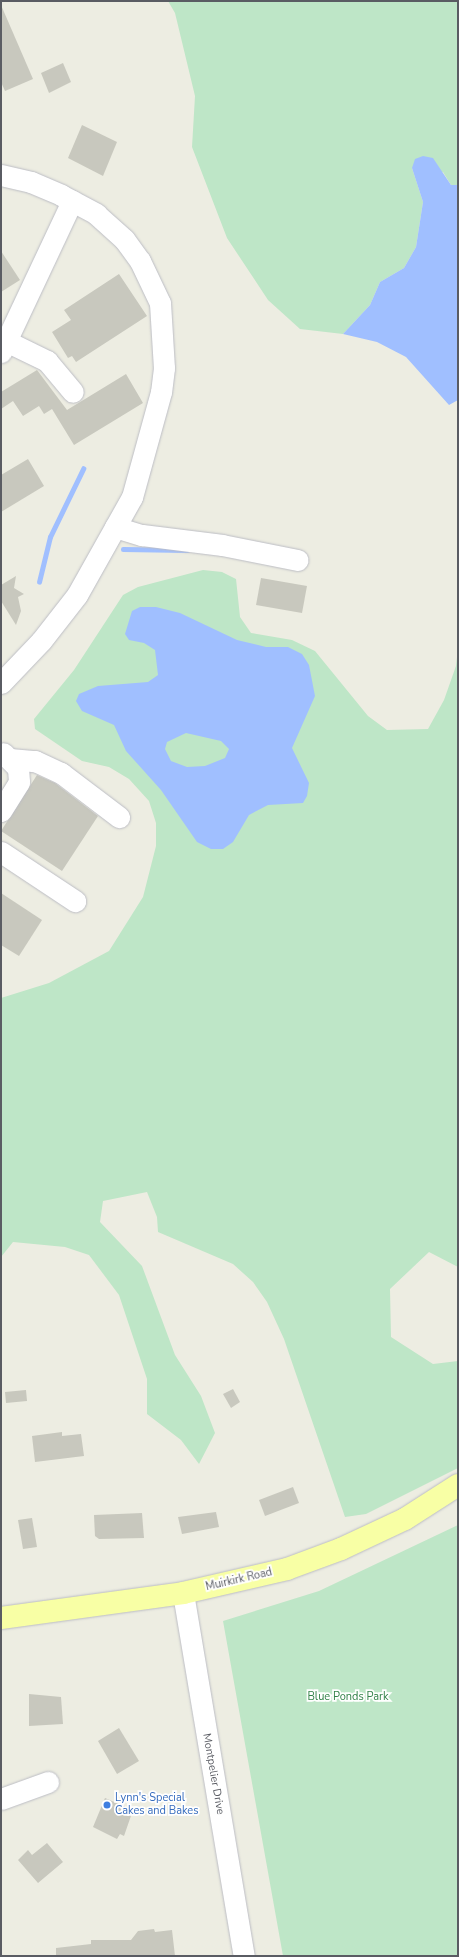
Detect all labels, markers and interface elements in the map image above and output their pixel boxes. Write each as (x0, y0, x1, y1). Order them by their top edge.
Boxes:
street label: Muirkirk Road (204, 1566, 274, 1594)
park label: Blue Ponds Park (307, 1690, 389, 1704)
street label: Montpelier Drive (199, 1732, 227, 1816)
place label: Lynn's Special Cakes and Bakes (115, 1792, 198, 1818)
marker: Lynn's Special Cakes and Bakes (102, 1800, 112, 1810)

